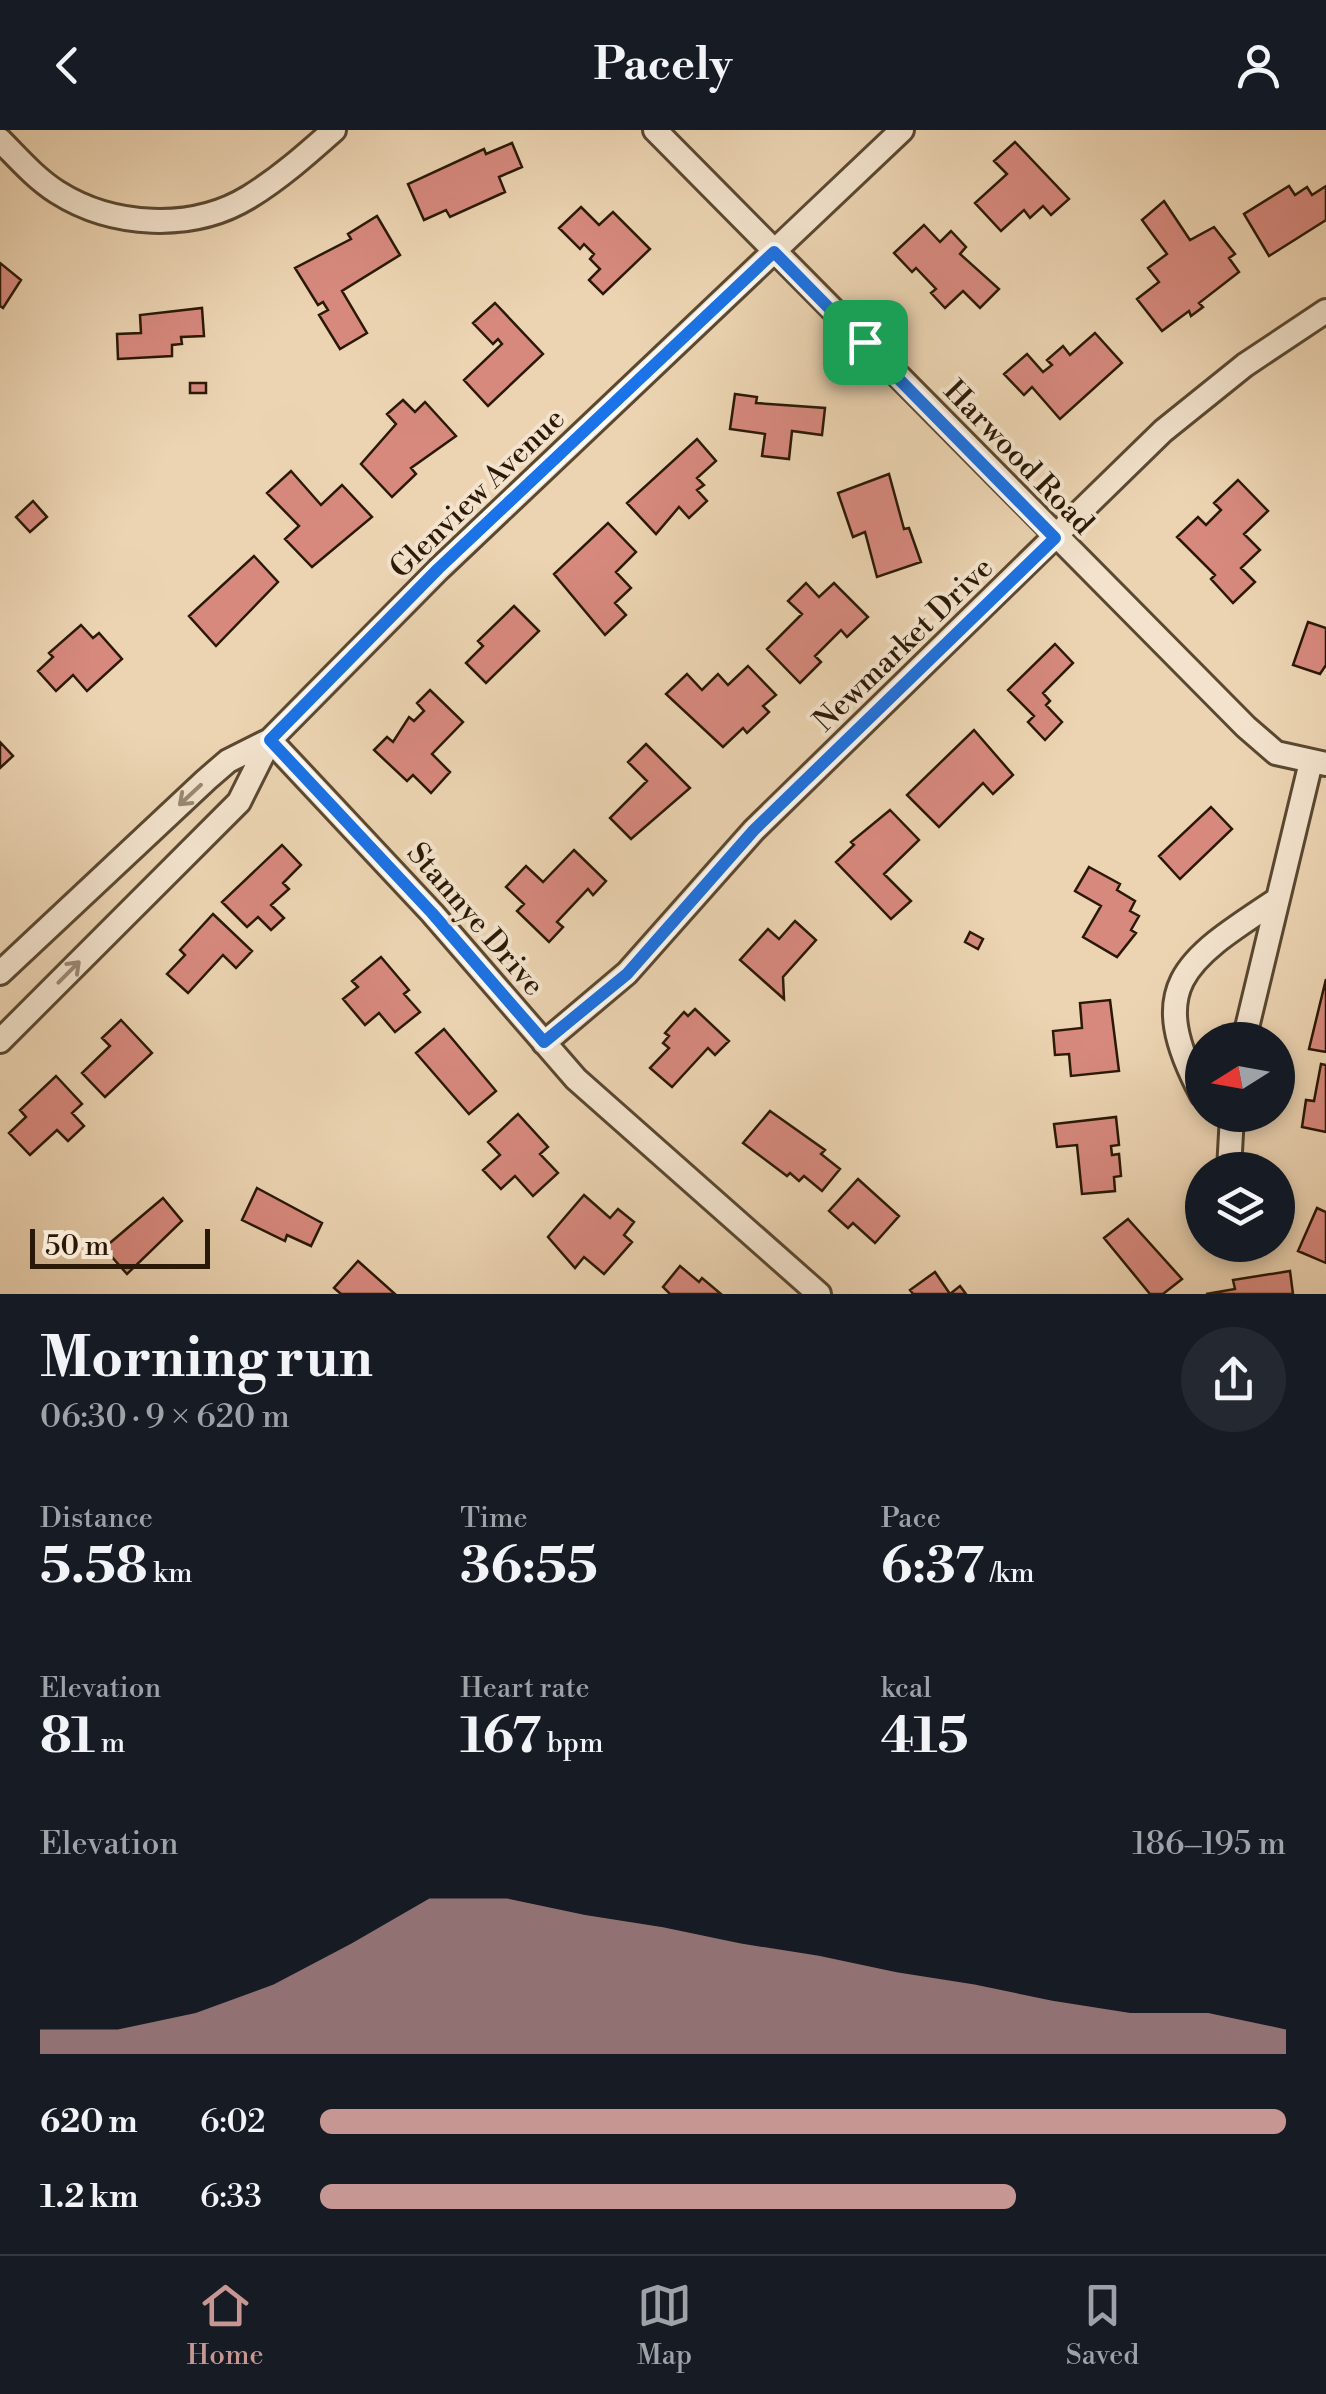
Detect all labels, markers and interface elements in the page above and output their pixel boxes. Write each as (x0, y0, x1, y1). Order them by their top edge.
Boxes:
text: Pacely (594, 37, 732, 94)
icon: back (40, 38, 95, 93)
icon: person (1231, 38, 1286, 93)
pin (823, 300, 908, 385)
icon: arrive (838, 315, 893, 370)
street label: Harwood Road (935, 372, 1101, 543)
street label: Glenview Avenue (382, 400, 573, 587)
street label: Newmarket Drive (806, 549, 1002, 740)
one-way arrow (178, 783, 203, 806)
street label: Stannye Drive (398, 835, 552, 1004)
one-way arrow (56, 960, 81, 985)
north arrow (1185, 1022, 1295, 1132)
map controls (1185, 1022, 1295, 1262)
button: layers (1185, 1152, 1295, 1262)
scale bar (30, 1224, 210, 1268)
text: 50 m (45, 1229, 109, 1264)
text: Morning run (40, 1325, 373, 1394)
button: share (1181, 1327, 1286, 1432)
text: 06:30 · 9 × 620 m (40, 1397, 290, 1437)
text: Distance (40, 1501, 153, 1536)
text: Time (460, 1501, 528, 1536)
text: Pace (881, 1501, 941, 1536)
text: 5.58 (40, 1536, 148, 1598)
text: 36:55 (460, 1536, 598, 1598)
text: 6:37 (881, 1536, 984, 1598)
text: km (148, 1556, 192, 1591)
text: /km (984, 1556, 1035, 1591)
text: Elevation (40, 1671, 161, 1706)
text: Heart rate (460, 1671, 590, 1706)
text: kcal (881, 1671, 931, 1706)
text: 81 (40, 1706, 95, 1768)
text: 167 (460, 1706, 541, 1768)
text: 415 (881, 1706, 969, 1768)
text: m (95, 1726, 125, 1761)
text: bpm (541, 1726, 604, 1761)
text: Elevation (40, 1824, 179, 1864)
text: 186–195 m (1132, 1824, 1286, 1864)
text: 620 m (40, 2102, 138, 2142)
text: 6:02 (200, 2102, 266, 2142)
text: 1.2 km (40, 2177, 138, 2217)
text: 6:33 (200, 2177, 262, 2217)
tab: Home (187, 2278, 264, 2373)
tab: Map (637, 2278, 692, 2373)
tab: Saved (1066, 2278, 1139, 2373)

